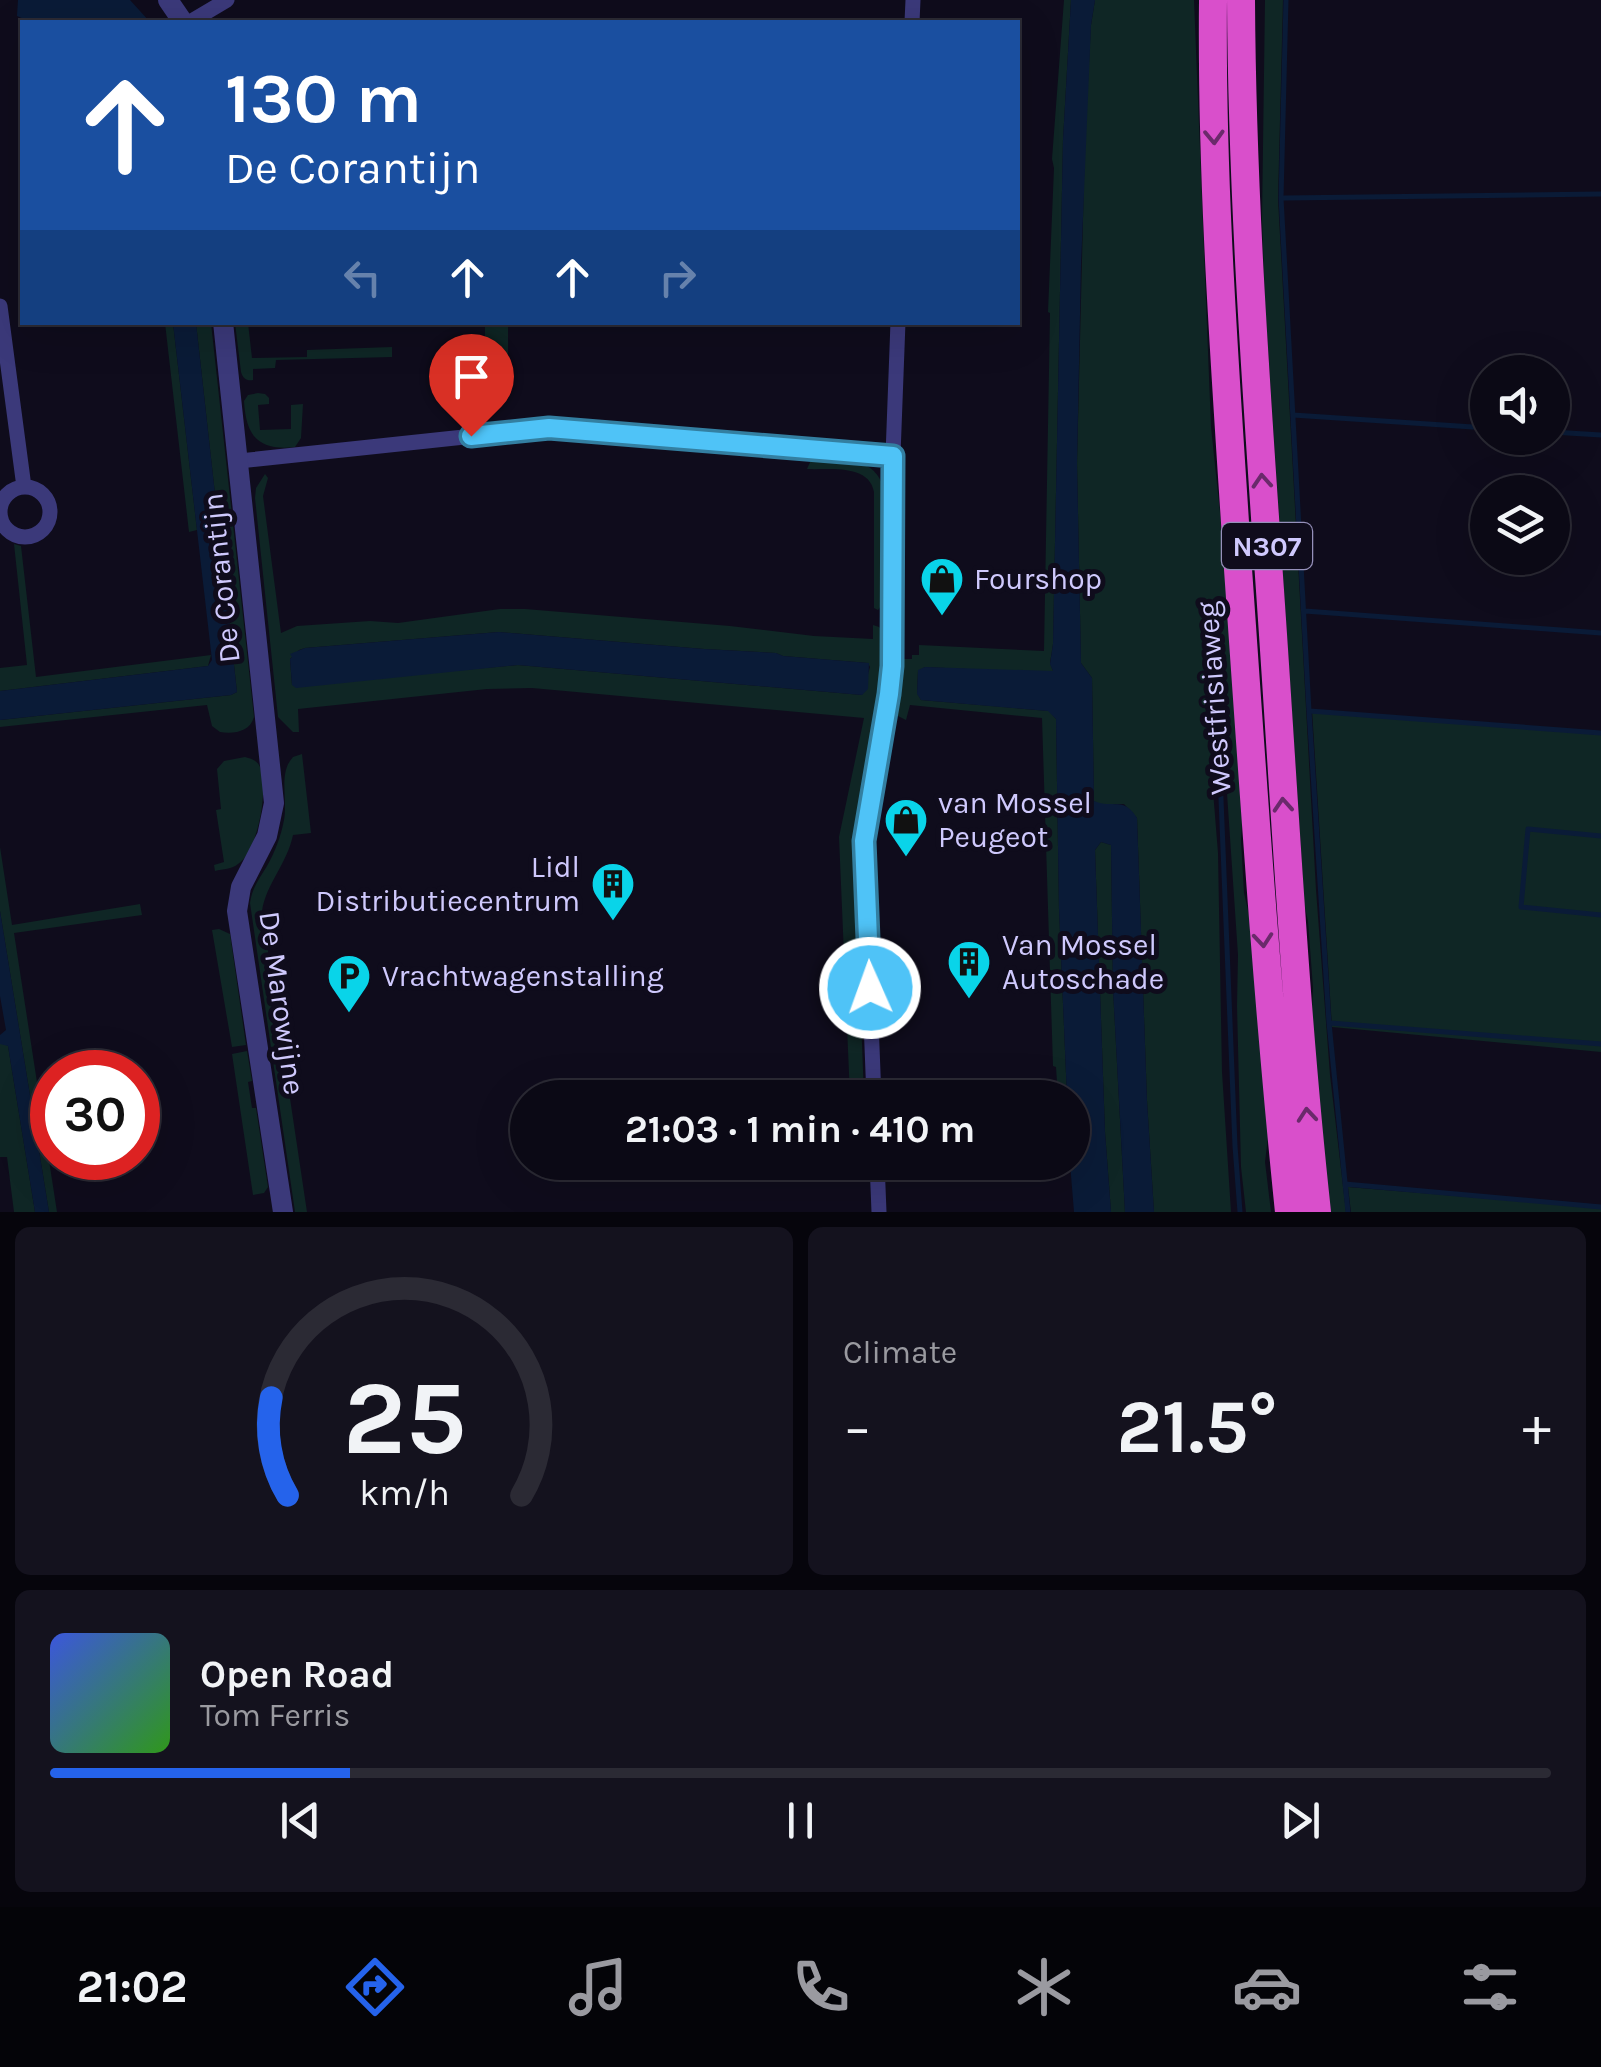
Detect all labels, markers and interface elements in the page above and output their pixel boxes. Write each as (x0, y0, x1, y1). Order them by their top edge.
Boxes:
text: 130 m (225, 58, 422, 140)
icon: ahead (60, 60, 190, 190)
one-way arrow (1204, 130, 1225, 146)
text: De Corantijn (225, 142, 480, 194)
icon: left (335, 250, 390, 305)
icon: ahead (440, 250, 495, 305)
icon: ahead (545, 250, 600, 305)
icon: right (650, 250, 705, 305)
pin (429, 334, 514, 437)
icon: arrive (444, 349, 499, 404)
map controls (1470, 355, 1570, 575)
button: sound (1470, 355, 1570, 455)
one-way arrow (1252, 473, 1273, 489)
button: layers (1470, 475, 1570, 575)
street label: De Corantijn (194, 491, 248, 665)
road number: N307 (1222, 523, 1312, 569)
shop icon: Fourshop (919, 556, 965, 617)
place label: Fourshop (974, 561, 1102, 597)
street label: Westfrisiaweg (1189, 600, 1239, 796)
place label: van Mossel Peugeot (938, 785, 1092, 855)
shop icon: van Mossel Peugeot (883, 797, 929, 858)
one-way arrow (1273, 797, 1294, 813)
place label: Lidl Distributiecentrum (316, 849, 580, 919)
building icon: Lidl Distributiecentrum (590, 861, 636, 922)
street label: De Marowijne (251, 909, 313, 1097)
place label: Van Mossel Autoschade (1002, 927, 1164, 997)
one-way arrow (1252, 932, 1274, 948)
position arrow (818, 936, 922, 1040)
building icon: Van Mossel Autoschade (946, 939, 992, 1000)
parking icon: Vrachtwagenstalling (326, 953, 372, 1014)
place label: Vrachtwagenstalling (382, 958, 664, 994)
speed limit sign: 30 (30, 1050, 160, 1180)
text: 21:03 · 1 min · 410 m (625, 1107, 975, 1152)
one-way arrow (1296, 1107, 1318, 1123)
text: Climate (843, 1334, 957, 1371)
text: 25 (342, 1358, 466, 1479)
text: 21.5° (1116, 1383, 1278, 1471)
text: − (843, 1395, 872, 1459)
text: + (1522, 1395, 1551, 1459)
text: km/h (359, 1472, 449, 1514)
text: Open Road (200, 1652, 394, 1697)
text: Tom Ferris (200, 1697, 350, 1734)
icon: previous (273, 1793, 328, 1848)
icon: pause (773, 1793, 828, 1848)
icon: next (1273, 1793, 1328, 1848)
icon: directions (340, 1952, 410, 2022)
icon: music (563, 1952, 633, 2022)
icon: phone (786, 1952, 856, 2022)
icon: climate (1009, 1952, 1079, 2022)
icon: car (1232, 1952, 1302, 2022)
icon: filters (1455, 1952, 1525, 2022)
text: 21:02 (76, 1961, 188, 2013)

